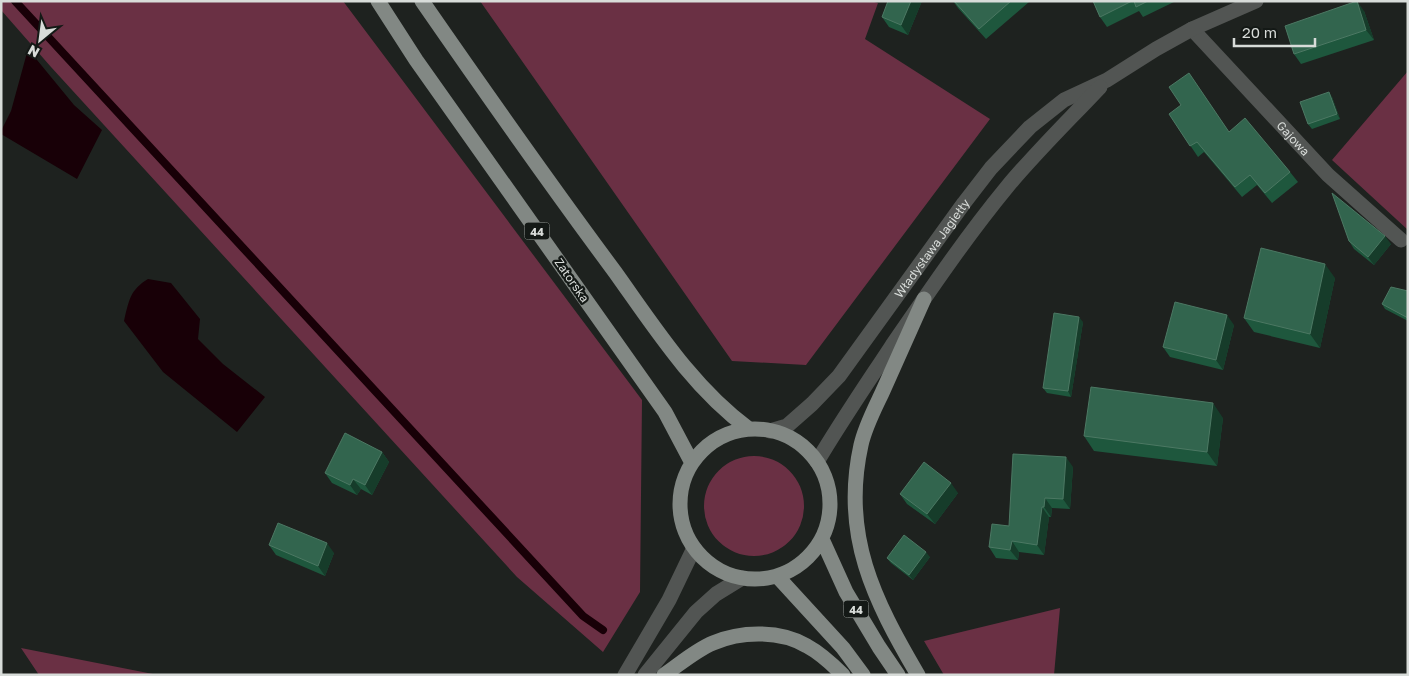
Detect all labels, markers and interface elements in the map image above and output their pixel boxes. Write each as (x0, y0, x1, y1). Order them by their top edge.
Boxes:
north arrow (15, 15, 65, 65)
scale bar (1234, 15, 1315, 47)
text: 20 m (1242, 23, 1277, 41)
text: N (25, 42, 42, 62)
street label: Gajowa (1274, 118, 1313, 158)
street label: Władysława Jagiełły (891, 195, 973, 300)
road number: 44 (524, 222, 550, 240)
street label: Zatorska (551, 255, 593, 305)
road number: 44 (844, 600, 868, 618)

